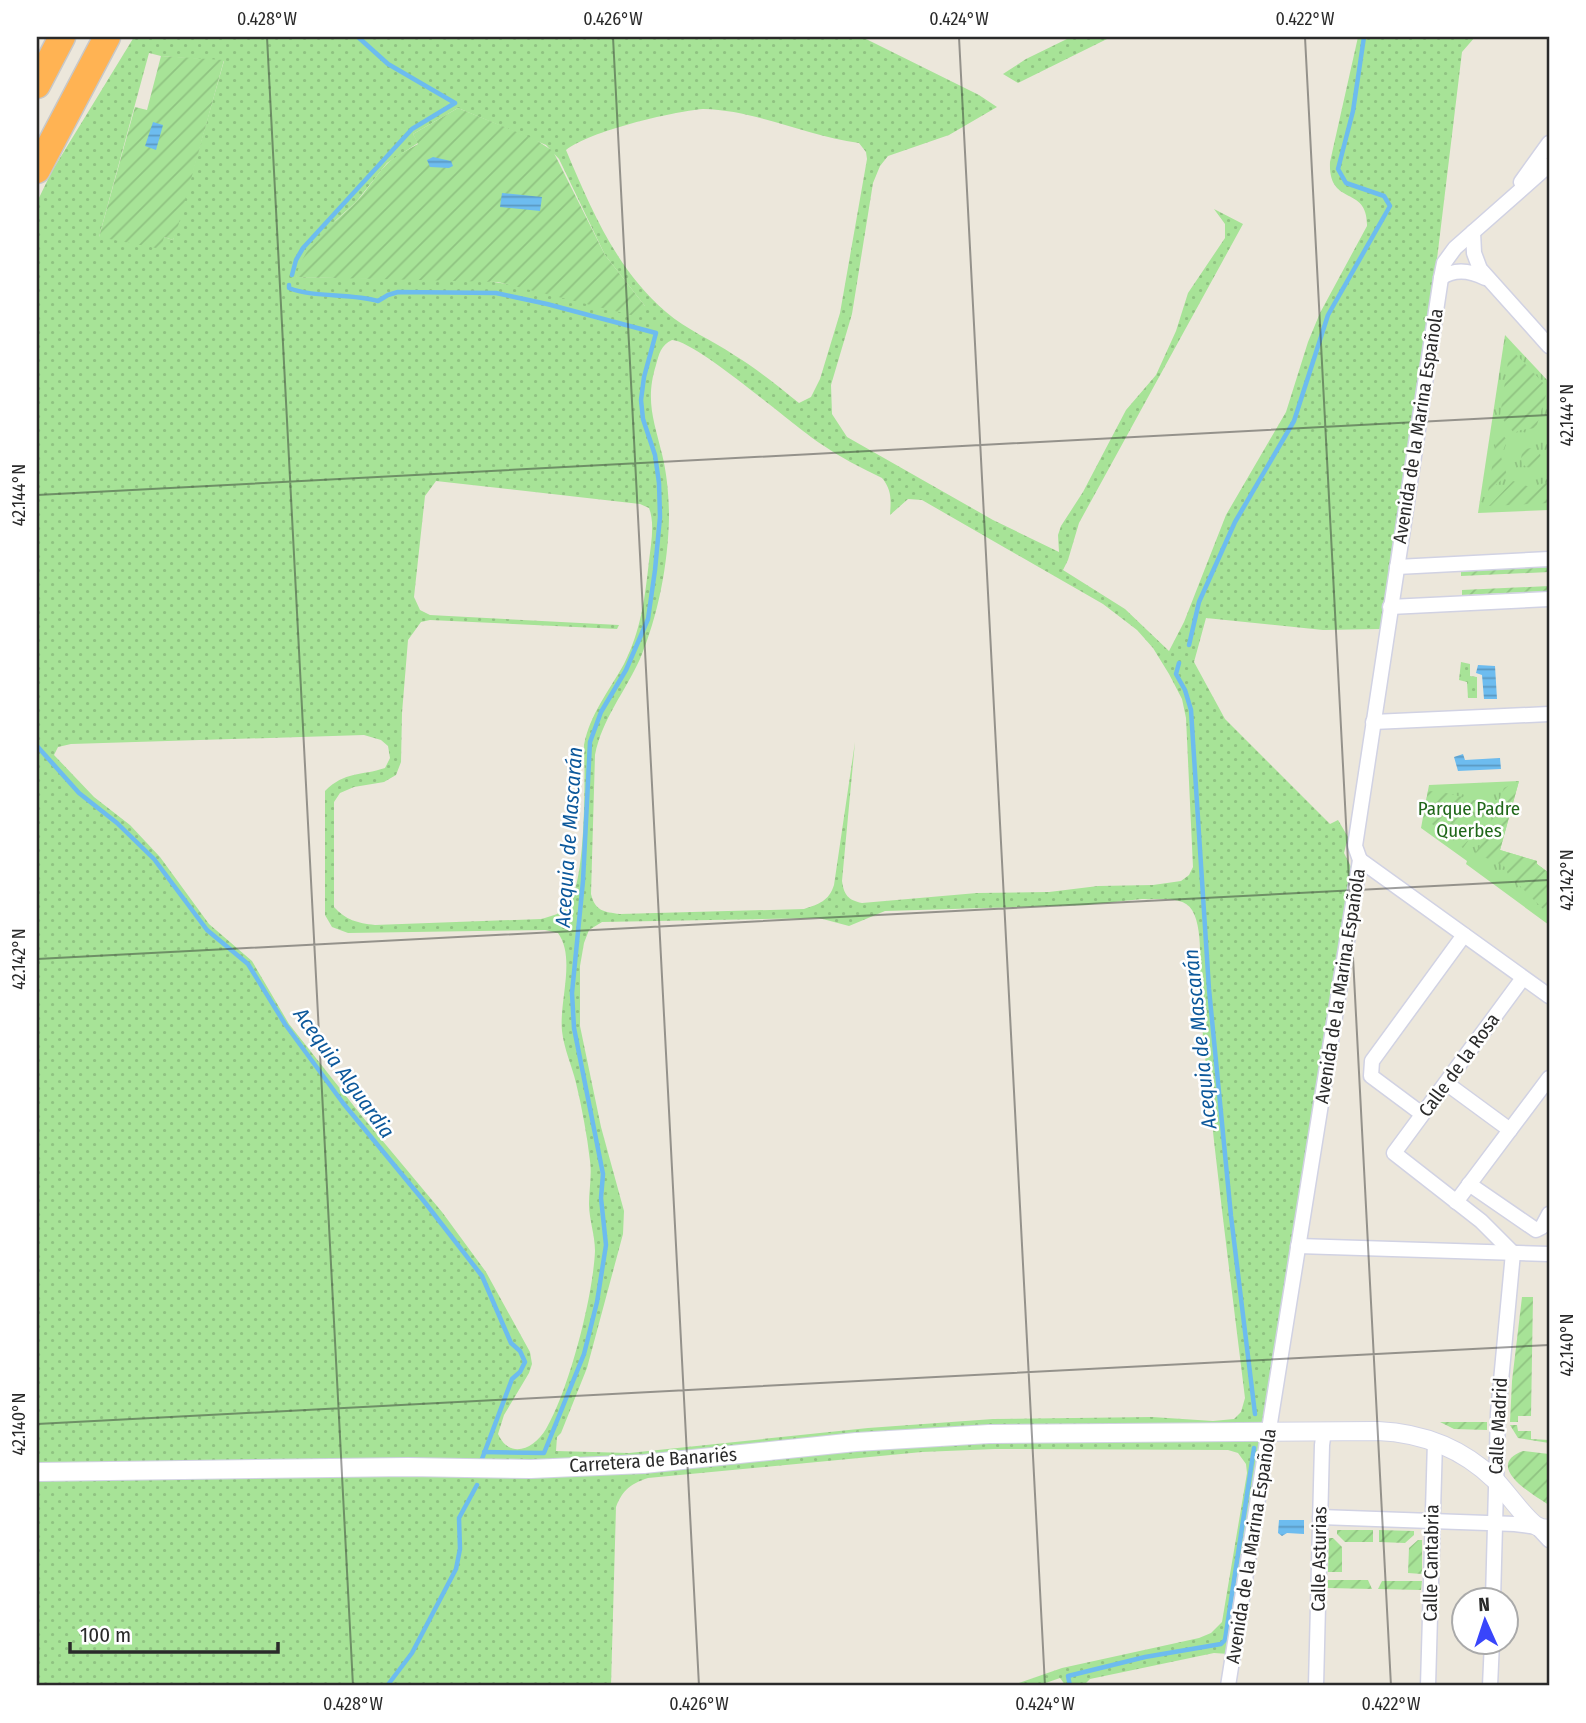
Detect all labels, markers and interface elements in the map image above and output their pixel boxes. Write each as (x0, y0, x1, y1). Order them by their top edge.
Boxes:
text: 0.428°W (237, 8, 297, 30)
text: 0.426°W (583, 8, 643, 30)
text: 0.424°W (929, 8, 989, 30)
text: 0.422°W (1276, 8, 1335, 30)
street label: Avenida de la Marina Española (1388, 307, 1448, 545)
text: 42.144°N (1556, 384, 1578, 446)
text: 42.144°N (8, 464, 30, 526)
water label: Acequia de Mascarán (550, 746, 588, 929)
park label: Parque Padre Querbes (1418, 797, 1520, 842)
text: 42.142°N (1556, 849, 1578, 911)
street label: Avenida de la Marina Española (1310, 867, 1370, 1105)
text: 42.142°N (8, 928, 30, 990)
water label: Acequia de Mascarán (1178, 948, 1222, 1131)
water label: Acequia Alguardia (287, 1002, 400, 1143)
street label: Calle de la Rosa (1414, 1009, 1504, 1121)
text: 42.140°N (1556, 1314, 1578, 1376)
street label: Calle Madrid (1484, 1377, 1512, 1475)
text: 42.140°N (8, 1393, 30, 1455)
street label: Avenida de la Marina Española (1221, 1427, 1281, 1665)
street label: Carretera de Banariés (568, 1443, 738, 1477)
street label: Calle Cantabria (1418, 1504, 1444, 1622)
street label: Calle Asturias (1307, 1506, 1331, 1612)
north arrow (1450, 1586, 1520, 1656)
text: N (1478, 1593, 1490, 1616)
scale bar (70, 1611, 278, 1655)
text: 100 m (80, 1622, 131, 1648)
text: 0.428°W (323, 1693, 383, 1715)
text: 0.426°W (669, 1693, 729, 1715)
text: 0.424°W (1015, 1693, 1075, 1715)
text: 0.422°W (1362, 1693, 1421, 1715)

